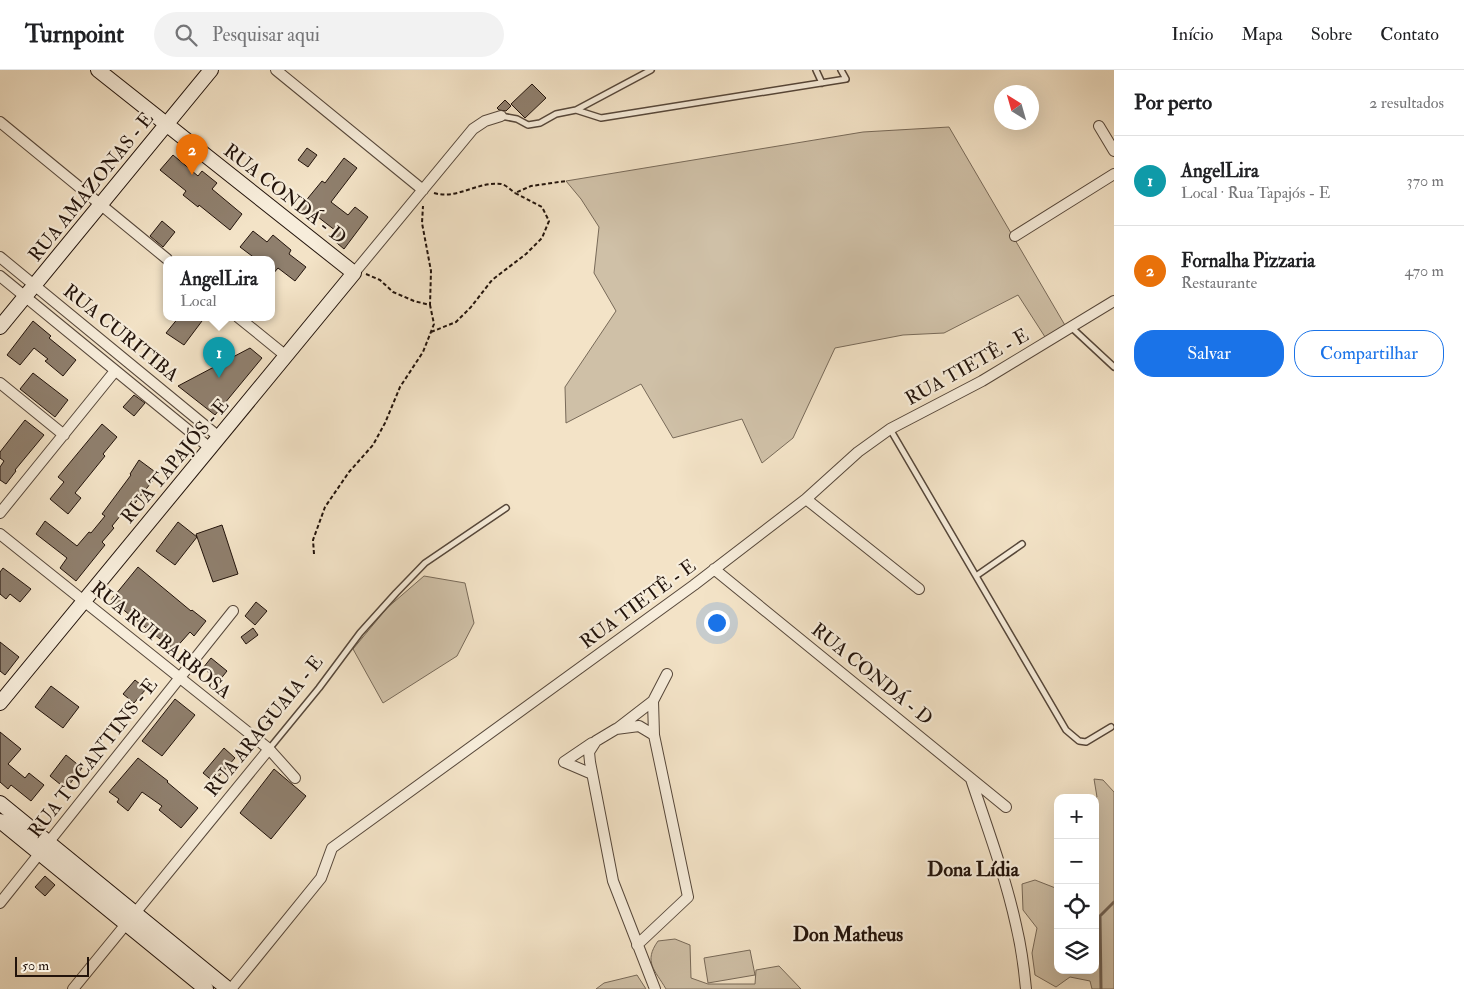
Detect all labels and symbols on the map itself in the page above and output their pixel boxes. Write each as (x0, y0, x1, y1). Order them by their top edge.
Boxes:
north arrow (994, 85, 1039, 130)
street label: RUA AMAZONAS - E (23, 107, 159, 267)
pin: 2 (176, 134, 208, 175)
street label: RUA CONDÁ - D (219, 137, 352, 249)
street label: RUA CURITIBA (58, 279, 184, 387)
street label: RUA TIETÊ - E (900, 321, 1033, 411)
pin: 1 (203, 337, 235, 378)
street label: RUA TAPAJÓS - E (114, 392, 234, 528)
street label: RUA TIETÊ - E (574, 552, 701, 654)
street label: RUA RUI BARBOSA (86, 576, 236, 704)
your location (704, 610, 730, 636)
street label: RUA CONDÁ - D (806, 616, 939, 730)
street label: RUA ARAGUAIA - E (200, 650, 329, 802)
street label: RUA TOCANTINS - E (23, 673, 163, 843)
district label: Dona Lídia (927, 857, 1020, 882)
district label: Don Matheus (793, 922, 903, 947)
scale bar (15, 954, 89, 977)

